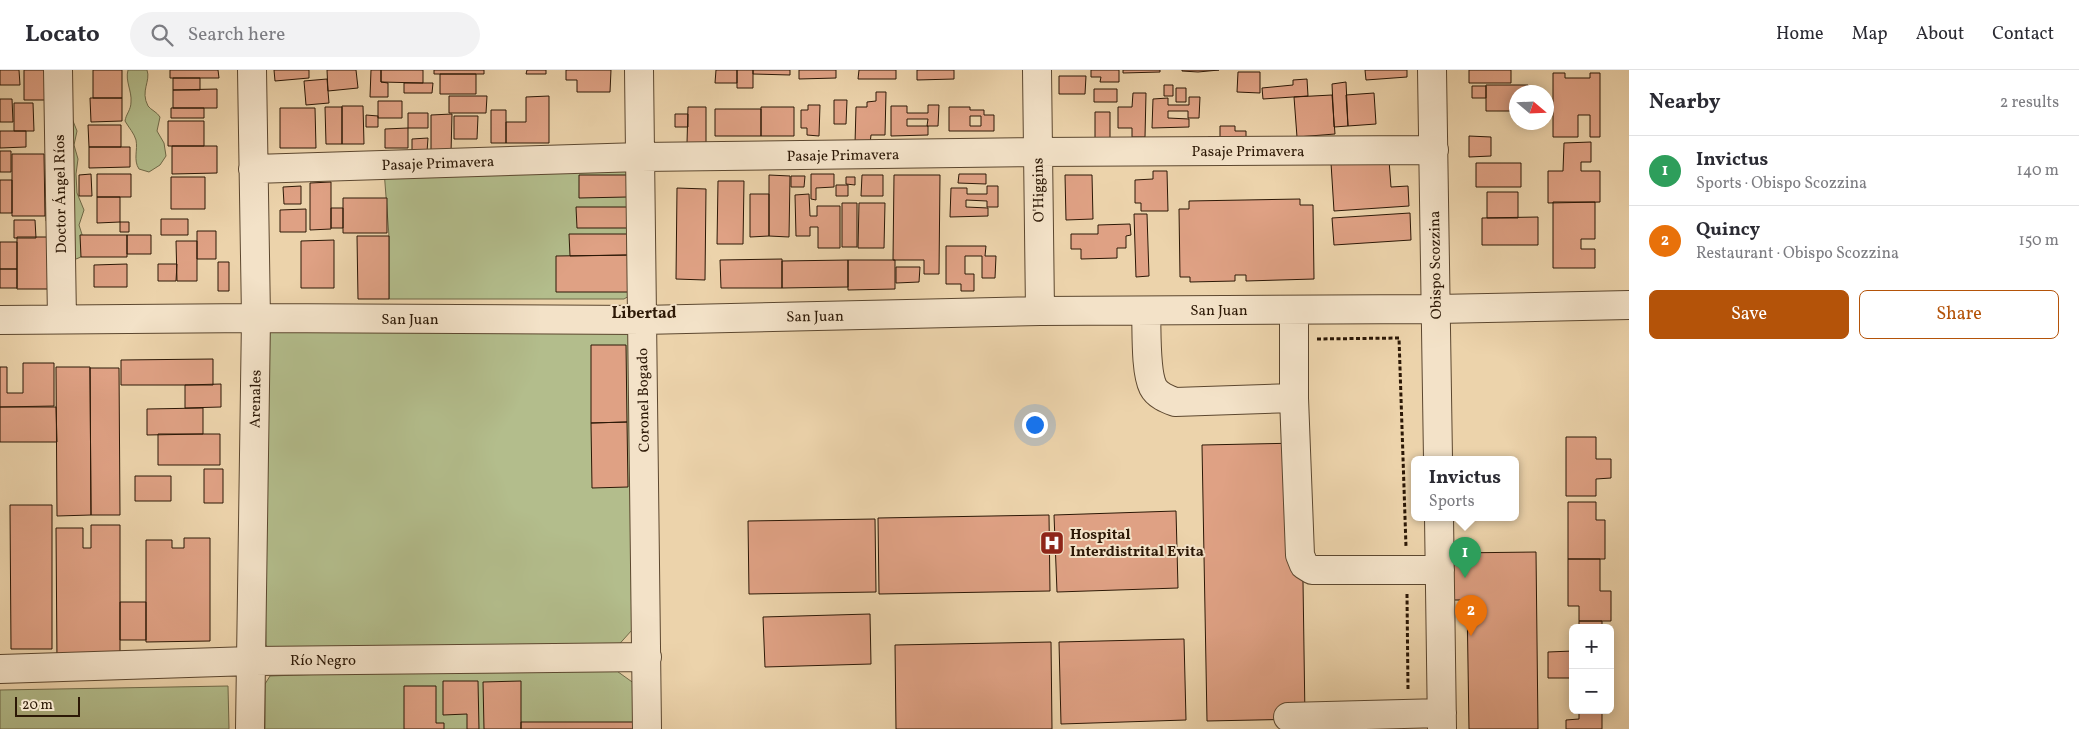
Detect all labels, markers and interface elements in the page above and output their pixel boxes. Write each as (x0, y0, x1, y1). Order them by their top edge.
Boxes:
search box (130, 12, 480, 57)
text: Locato (25, 18, 100, 52)
icon: search (148, 21, 176, 49)
text: Search here (188, 22, 285, 48)
text: Home (1776, 22, 1824, 47)
text: Map (1852, 22, 1888, 47)
text: About (1916, 22, 1964, 47)
text: Contact (1992, 22, 2054, 47)
north arrow (1509, 85, 1554, 130)
text: Nearby (1649, 88, 1720, 117)
text: 2 results (2000, 92, 2059, 114)
street label: Doctor Ángel Ríos (50, 134, 73, 254)
street label: Pasaje Primavera (1192, 142, 1304, 163)
street label: Pasaje Primavera (786, 145, 900, 168)
text: Invictus (1696, 147, 1768, 173)
street label: Pasaje Primavera (381, 152, 495, 177)
street label: O'Higgins (1028, 157, 1051, 222)
text: 1 (1662, 160, 1668, 182)
text: 140 m (2017, 160, 2059, 182)
text: Sports · Obispo Scozzina (1696, 173, 1867, 195)
street label: Obispo Scozzina (1425, 210, 1448, 319)
text: Quincy (1696, 217, 1760, 243)
text: 2 (1661, 230, 1669, 252)
text: 150 m (2018, 230, 2059, 252)
text: Restaurant · Obispo Scozzina (1696, 243, 1899, 265)
button: Save (1649, 290, 1849, 339)
button: Share (1859, 290, 2059, 339)
street label: San Juan (1190, 301, 1248, 322)
district label: Libertad (611, 303, 677, 325)
street label: San Juan (786, 306, 844, 329)
street label: San Juan (381, 310, 439, 331)
street label: Coronel Bogado (633, 348, 656, 452)
street label: Arenales (245, 370, 268, 428)
your location (1022, 412, 1048, 438)
popup (1411, 456, 1519, 521)
text: Invictus (1429, 465, 1501, 491)
text: Sports (1429, 491, 1475, 513)
place label: Hospital Interdistrital Evita (1070, 525, 1204, 563)
hospital icon: Hospital Interdistrital Evita (1039, 530, 1065, 556)
pin: 1 (1449, 537, 1481, 578)
pin: 2 (1455, 595, 1487, 636)
map controls (1569, 624, 1614, 714)
button: + (1569, 624, 1614, 669)
street label: Río Negro (290, 651, 356, 672)
button: − (1569, 669, 1614, 714)
scale bar (15, 694, 80, 717)
text: 20 m (22, 696, 53, 715)

